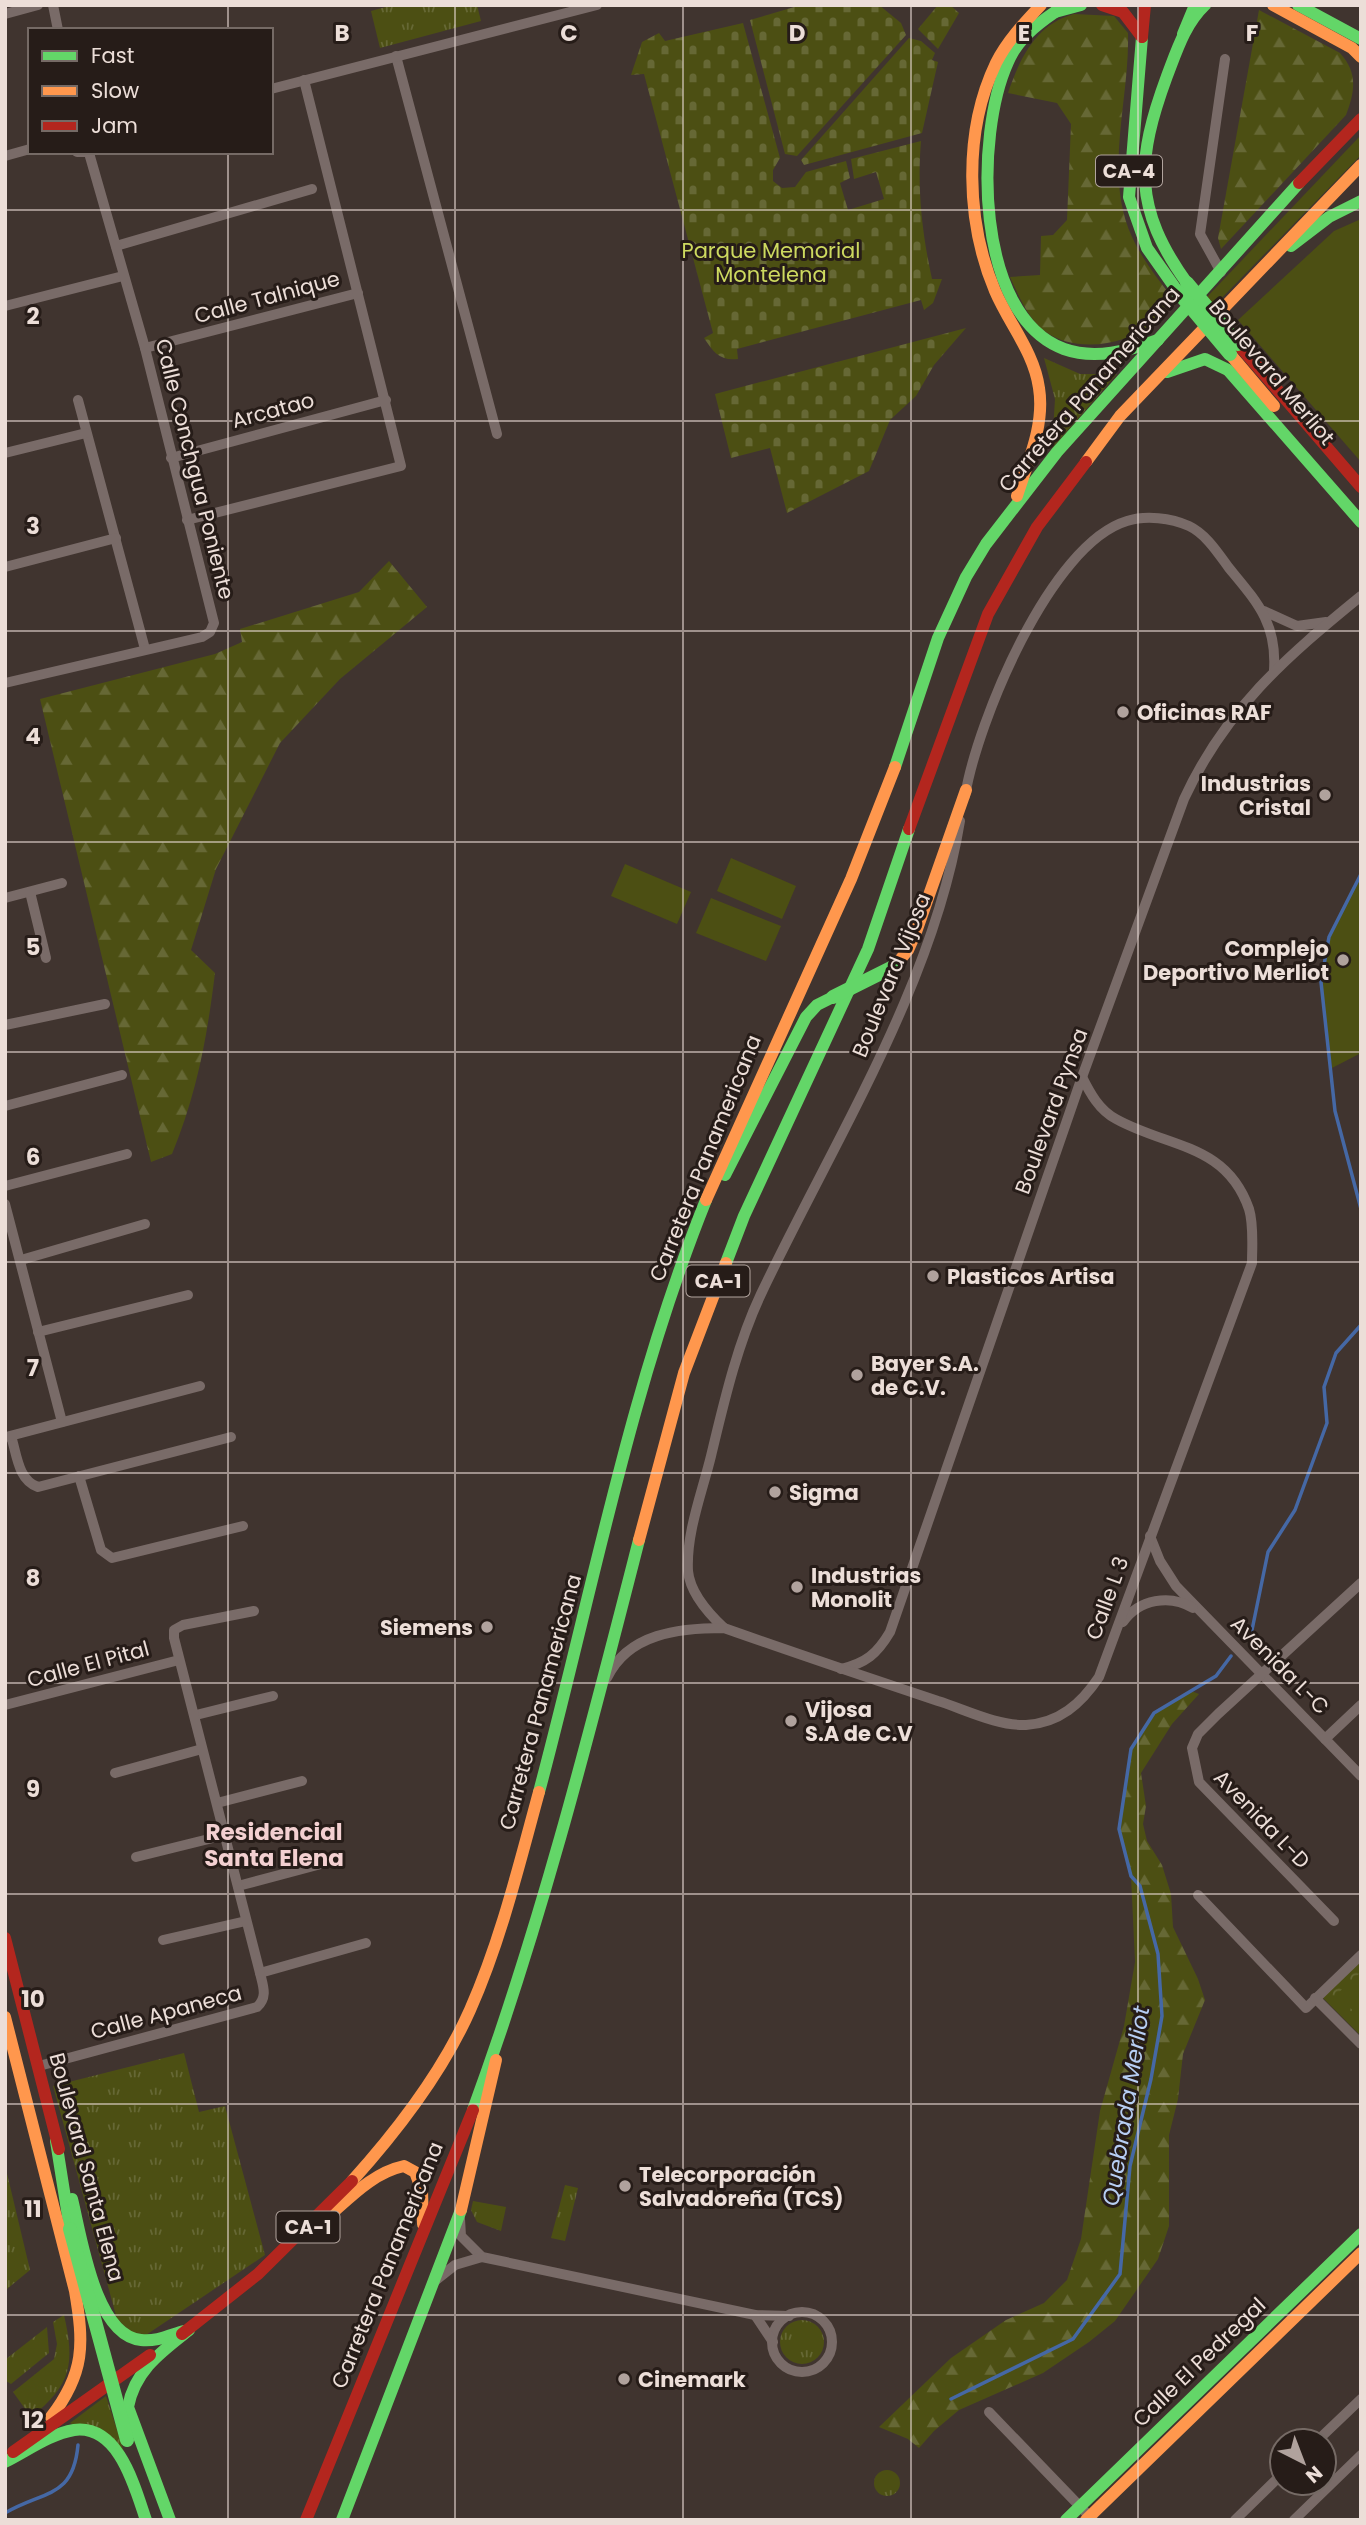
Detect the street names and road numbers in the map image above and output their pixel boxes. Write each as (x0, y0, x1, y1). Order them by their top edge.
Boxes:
road number: CA-4 (1096, 155, 1162, 186)
street label: Calle Talnique (191, 264, 343, 330)
street label: Carretera Panamericana (992, 280, 1186, 498)
street label: Boulevard Merliot (1202, 293, 1342, 451)
street label: Calle Conchgua Poniente (149, 336, 241, 602)
street label: Arcatao (229, 385, 317, 435)
street label: Boulevard Vijosa (845, 889, 937, 1061)
street label: Boulevard Pynsa (1008, 1024, 1094, 1198)
street label: Carretera Panamericana (642, 1030, 768, 1286)
road number: CA-1 (686, 1266, 750, 1296)
street label: Calle L 3 (1079, 1552, 1135, 1644)
street label: Carretera Panamericana (492, 1571, 588, 1833)
street label: Avenida L-C (1224, 1609, 1336, 1721)
street label: Calle El Pital (24, 1634, 152, 1694)
street label: Avenida L-D (1207, 1763, 1317, 1875)
street label: Calle Apaneca (87, 1978, 245, 2046)
street label: Boulevard Santa Elena (43, 2049, 131, 2285)
street label: Carretera Panamericana (324, 2137, 450, 2393)
road number: CA-1 (276, 2212, 340, 2242)
street label: Calle El Pedregal (1126, 2291, 1272, 2433)

